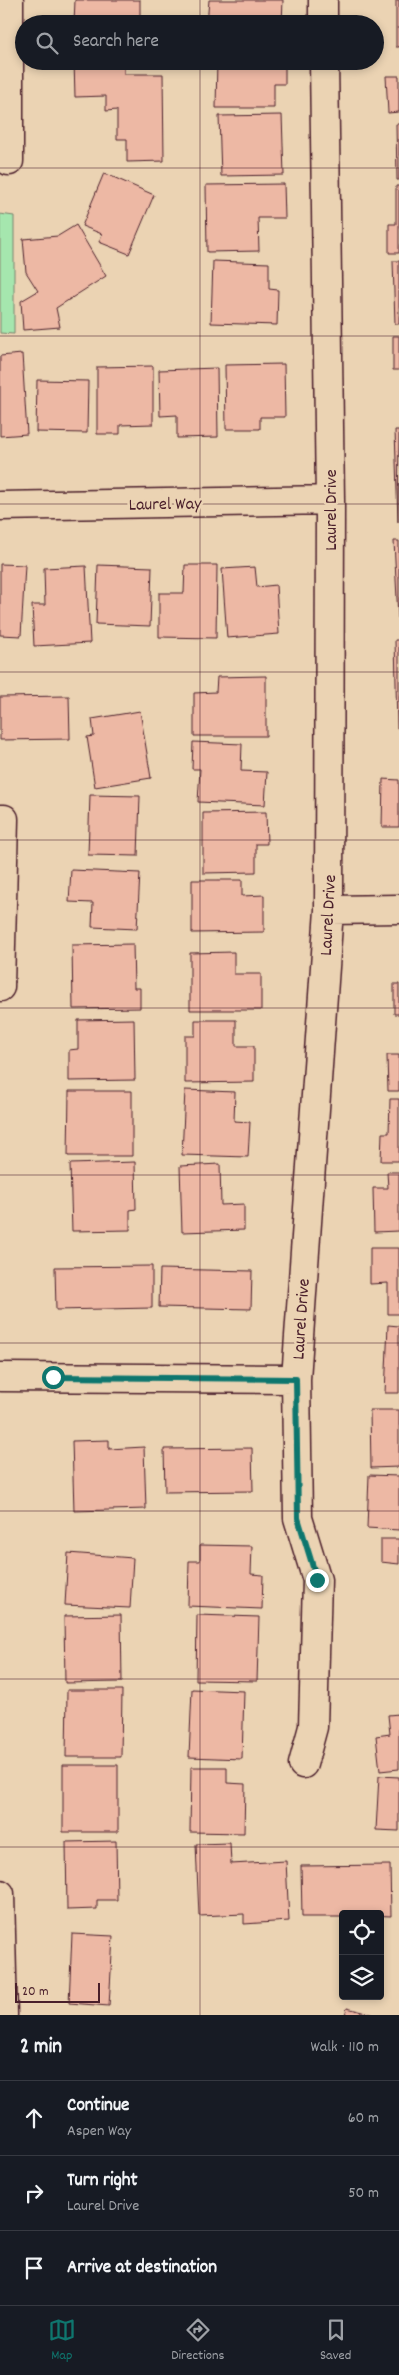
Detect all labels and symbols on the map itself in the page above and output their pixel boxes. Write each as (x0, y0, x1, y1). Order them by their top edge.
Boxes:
street label: Laurel Drive (320, 469, 345, 551)
street label: Laurel Way (129, 492, 202, 519)
street label: Laurel Drive (315, 874, 344, 956)
street label: Laurel Drive (287, 1278, 318, 1361)
route start (42, 1366, 65, 1389)
route end (306, 1569, 329, 1592)
scale bar (15, 1980, 100, 2003)

